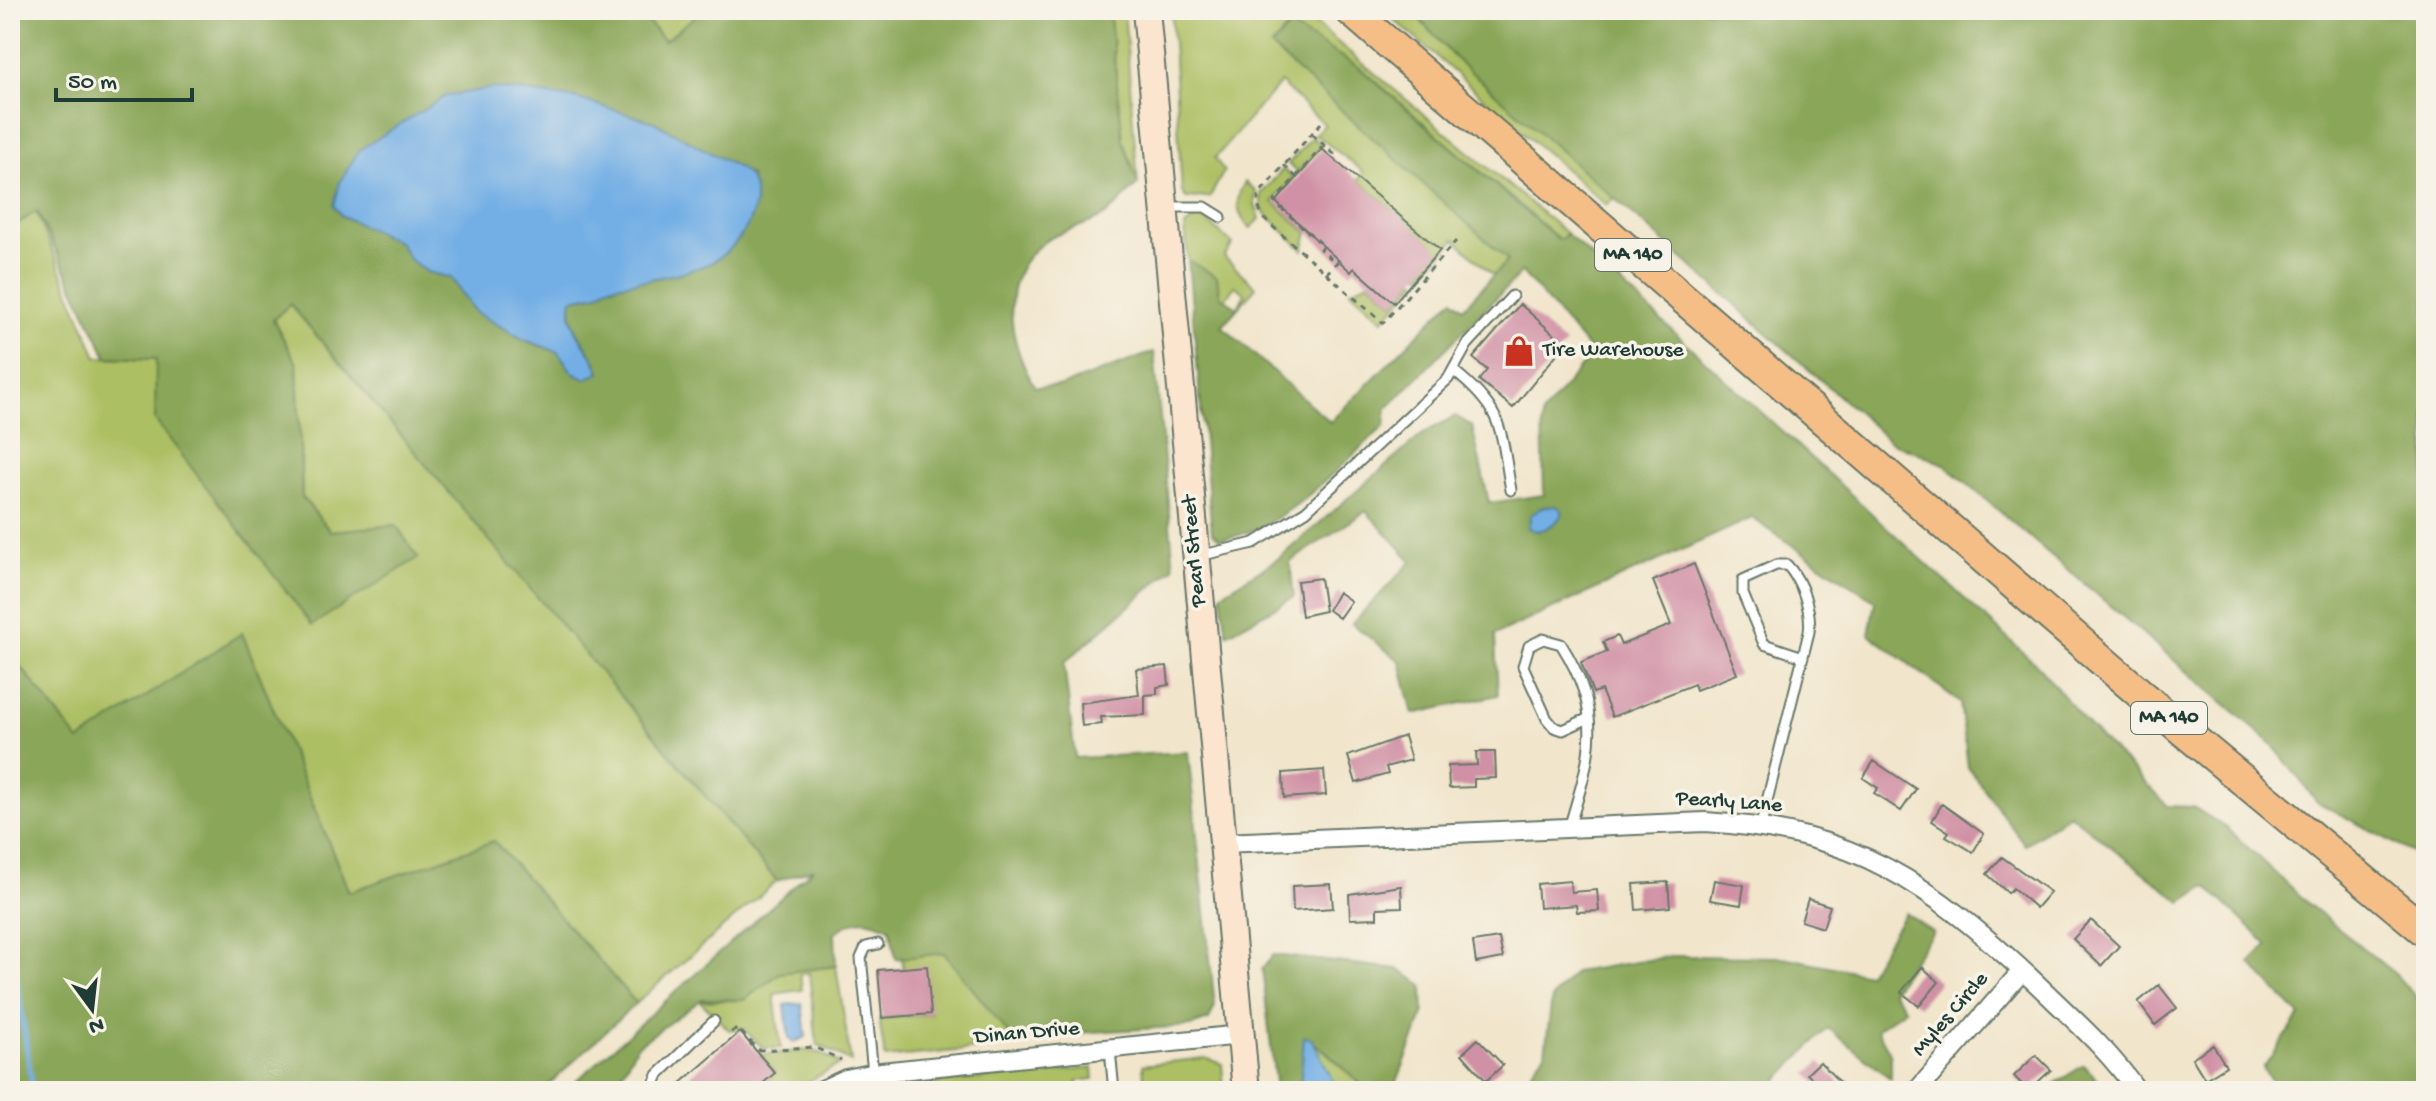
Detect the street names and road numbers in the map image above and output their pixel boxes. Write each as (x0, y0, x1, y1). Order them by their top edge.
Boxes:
road number: MA 140 (1595, 239, 1671, 271)
street label: Pearl Street (1177, 492, 1213, 609)
road number: MA 140 (2131, 702, 2207, 734)
street label: Pearly Lane (1674, 786, 1784, 820)
street label: Myles Circle (1907, 967, 1995, 1063)
street label: Dinan Drive (971, 1016, 1081, 1052)

